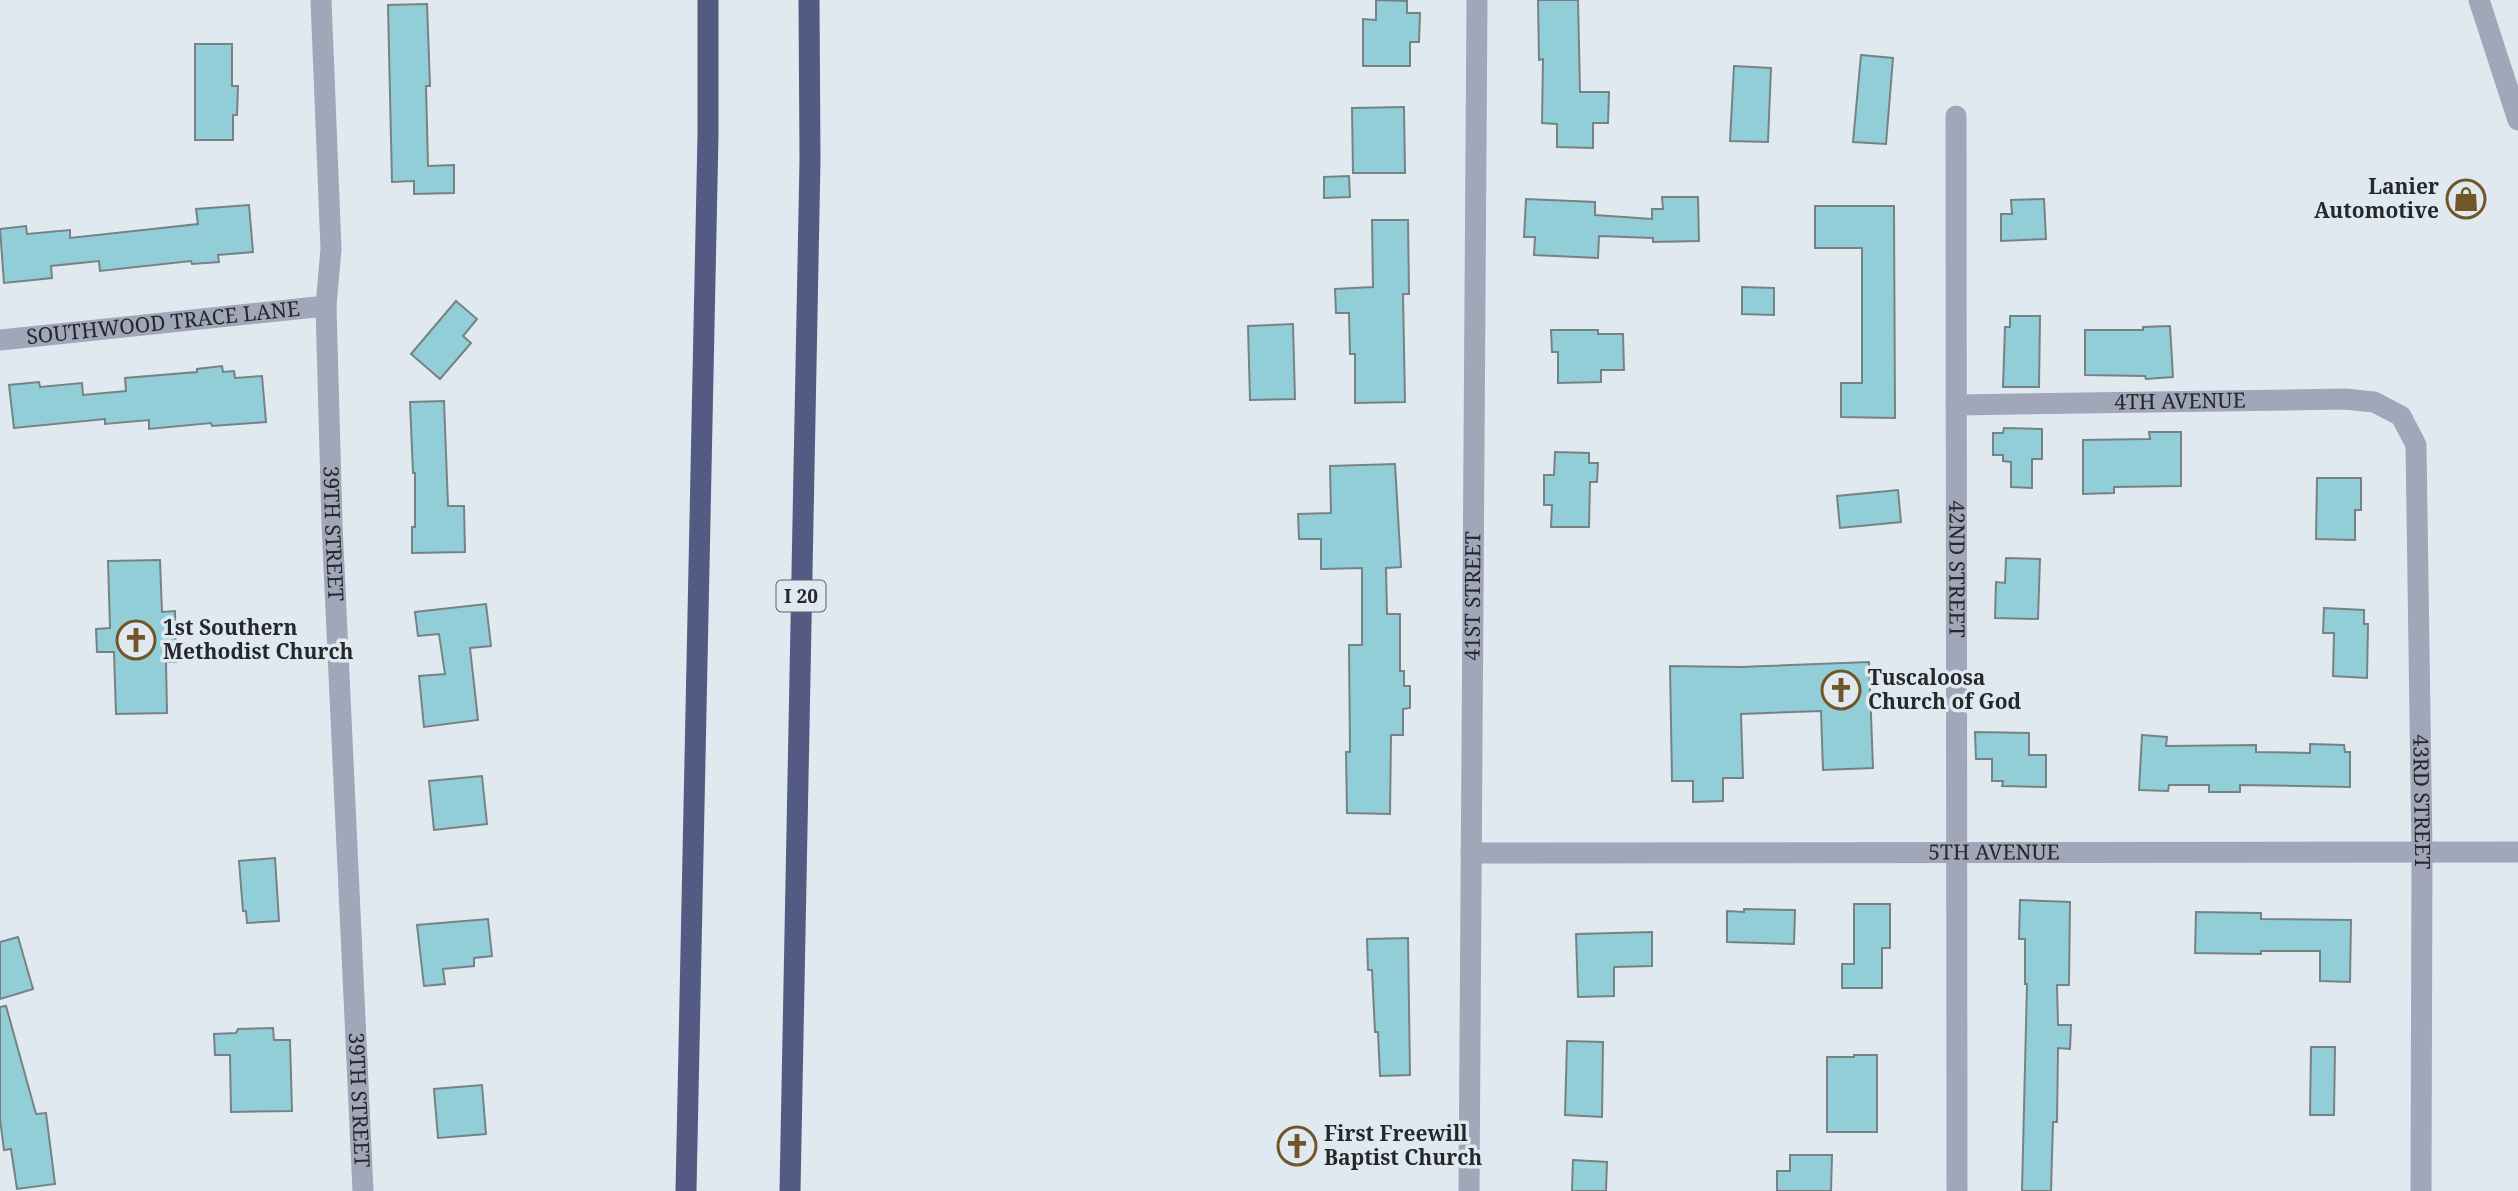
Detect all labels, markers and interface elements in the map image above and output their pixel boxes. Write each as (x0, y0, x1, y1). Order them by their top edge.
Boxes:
place label: Lanier Automotive (2314, 172, 2439, 224)
shop icon: Lanier Automotive (2445, 178, 2487, 220)
street label: SOUTHWOOD TRACE LANE (25, 294, 301, 350)
street label: 4TH AVENUE (2114, 386, 2246, 416)
street label: 39TH STREET (317, 465, 351, 602)
street label: 42ND STREET (1943, 500, 1971, 638)
street label: 41ST STREET (1458, 531, 1486, 661)
road number: I 20 (776, 580, 826, 611)
place label: 1st Southern Methodist Church (163, 613, 354, 665)
church icon: 1st Southern Methodist Church (115, 619, 157, 661)
place label: Tuscaloosa Church of God (1868, 663, 2022, 715)
church icon: Tuscaloosa Church of God (1820, 669, 1862, 711)
street label: 43RD STREET (2407, 734, 2437, 869)
street label: 5TH AVENUE (1928, 837, 2060, 866)
street label: 39TH STREET (343, 1032, 377, 1168)
place label: First Freewill Baptist Church (1324, 1119, 1482, 1171)
church icon: First Freewill Baptist Church (1276, 1125, 1318, 1167)

